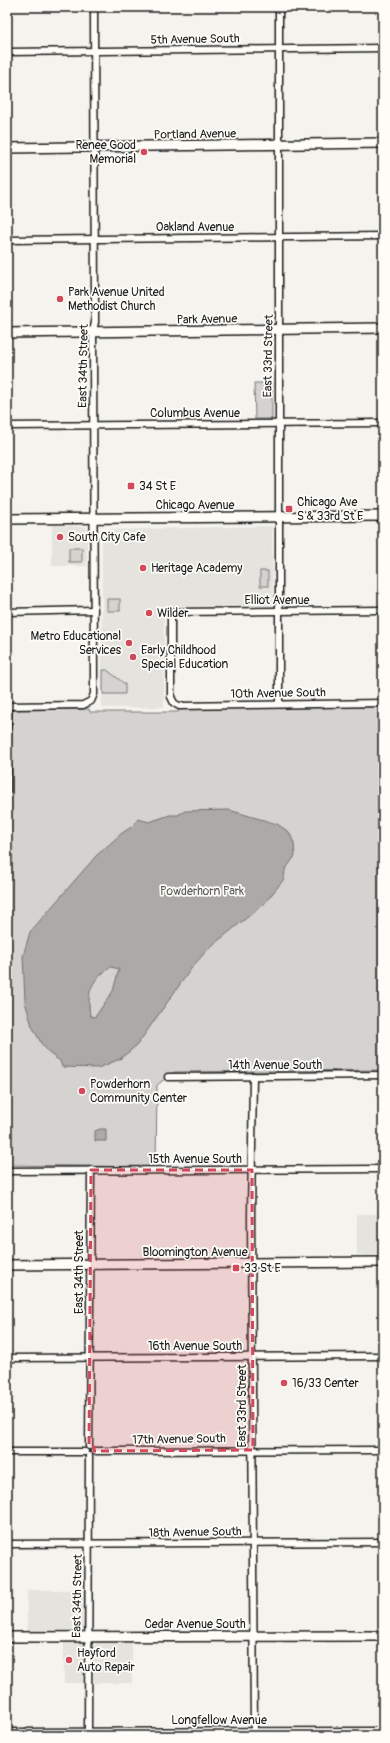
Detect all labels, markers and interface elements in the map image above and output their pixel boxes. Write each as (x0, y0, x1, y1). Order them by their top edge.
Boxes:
street label: 5th Avenue South (150, 31, 240, 48)
street label: Portland Avenue (154, 126, 236, 143)
place label: Renee Good Memorial (75, 138, 136, 167)
marker: Renee Good Memorial (139, 147, 149, 157)
street label: Oakland Avenue (156, 220, 234, 235)
place label: Park Avenue United Methodist Church (68, 285, 165, 314)
marker: Park Avenue United Methodist Church (55, 294, 65, 304)
street label: Park Avenue (177, 311, 237, 328)
street label: East 33rd Street (260, 314, 277, 398)
street label: East 34th Street (75, 324, 92, 408)
street label: Columbus Avenue (150, 406, 240, 421)
place label: 34 St E (139, 479, 176, 494)
marker: 34 St E (126, 481, 136, 491)
place label: Chicago Ave S & 33rd St E (297, 495, 363, 524)
street label: Chicago Avenue (156, 498, 235, 513)
marker: Chicago Ave S & 33rd St E (284, 504, 294, 514)
place label: South City Cafe (68, 530, 146, 545)
marker: South City Cafe (55, 532, 65, 542)
place label: Heritage Academy (151, 561, 242, 576)
marker: Heritage Academy (138, 563, 148, 573)
street label: Elliot Avenue (245, 593, 310, 608)
place label: Wilder (157, 606, 189, 621)
marker: Wilder (144, 608, 154, 618)
place label: Metro Educational Services (31, 629, 122, 658)
marker: Metro Educational Services (124, 638, 134, 648)
place label: Early Childhood Special Education (141, 643, 229, 672)
marker: Early Childhood Special Education (128, 652, 138, 662)
street label: 10th Avenue South (230, 685, 326, 702)
park label: Powderhorn Park (160, 884, 244, 899)
street label: 14th Avenue South (228, 1058, 322, 1073)
place label: Powderhorn Community Center (90, 1077, 188, 1106)
marker: Powderhorn Community Center (77, 1086, 87, 1096)
street label: 15th Avenue South (148, 1152, 242, 1167)
street label: East 34th Street (72, 1230, 87, 1314)
street label: Bloomington Avenue (142, 1245, 248, 1260)
place label: 33 St E (244, 1261, 281, 1276)
marker: 33 St E (231, 1263, 241, 1273)
street label: 16th Avenue South (148, 1339, 242, 1354)
street label: East 33rd Street (235, 1364, 250, 1448)
place label: 16/33 Center (292, 1376, 359, 1391)
marker: 16/33 Center (279, 1378, 289, 1388)
street label: 17th Avenue South (132, 1431, 226, 1448)
street label: 18th Avenue South (148, 1524, 242, 1541)
street label: East 34th Street (69, 1554, 86, 1638)
street label: Cedar Avenue South (144, 1617, 246, 1632)
place label: Hayford Auto Repair (77, 1646, 135, 1675)
marker: Hayford Auto Repair (64, 1655, 74, 1665)
street label: Longfellow Avenue (171, 1713, 267, 1728)

